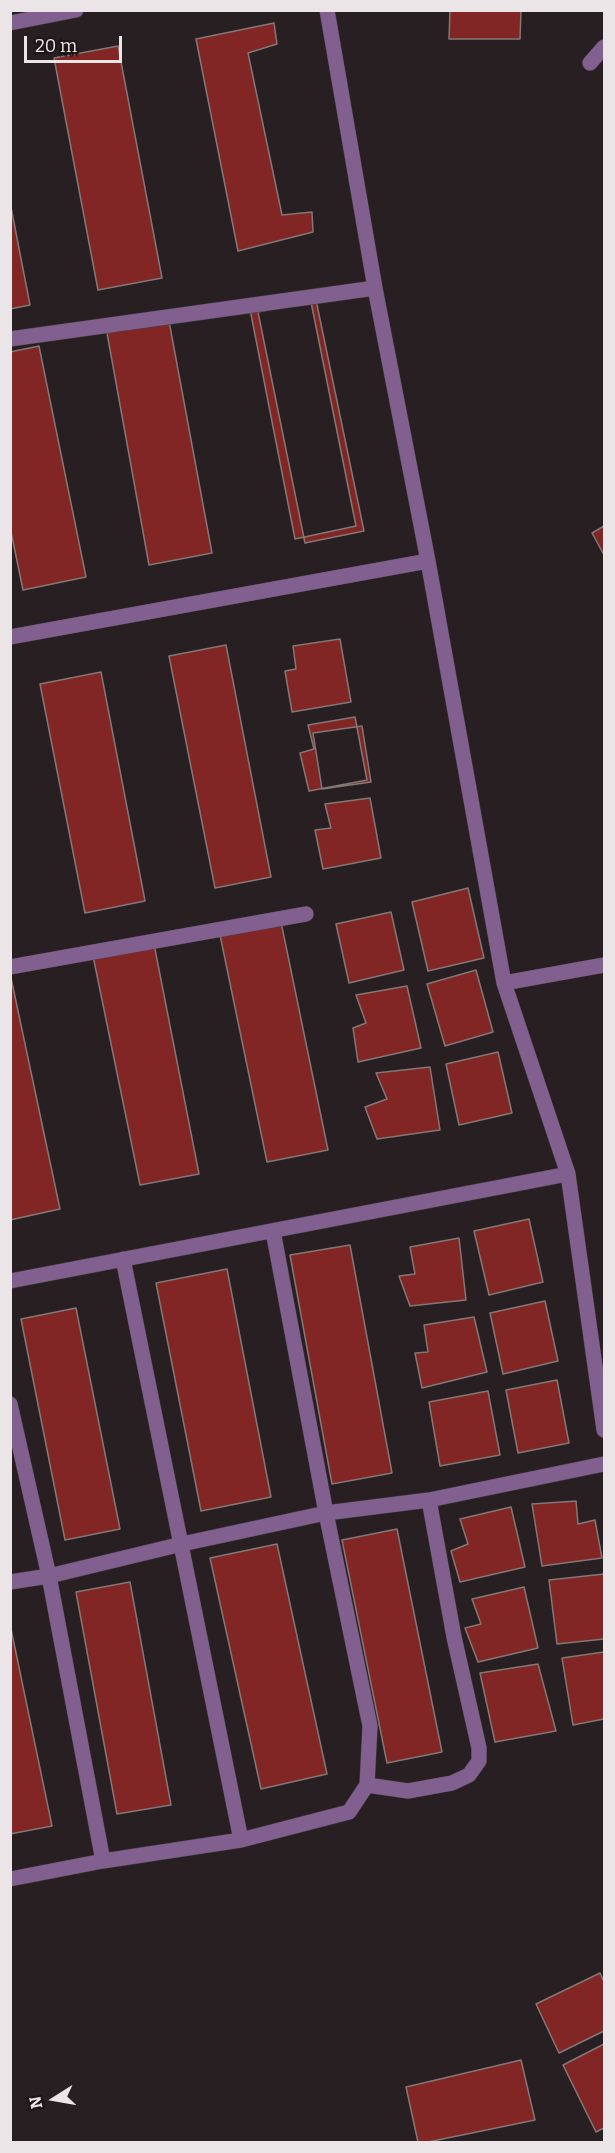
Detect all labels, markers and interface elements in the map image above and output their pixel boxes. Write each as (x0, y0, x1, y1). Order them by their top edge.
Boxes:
scale bar (27, 24, 124, 62)
text: 20 m (35, 35, 77, 57)
north arrow (24, 2069, 84, 2129)
text: N (25, 2095, 46, 2110)

